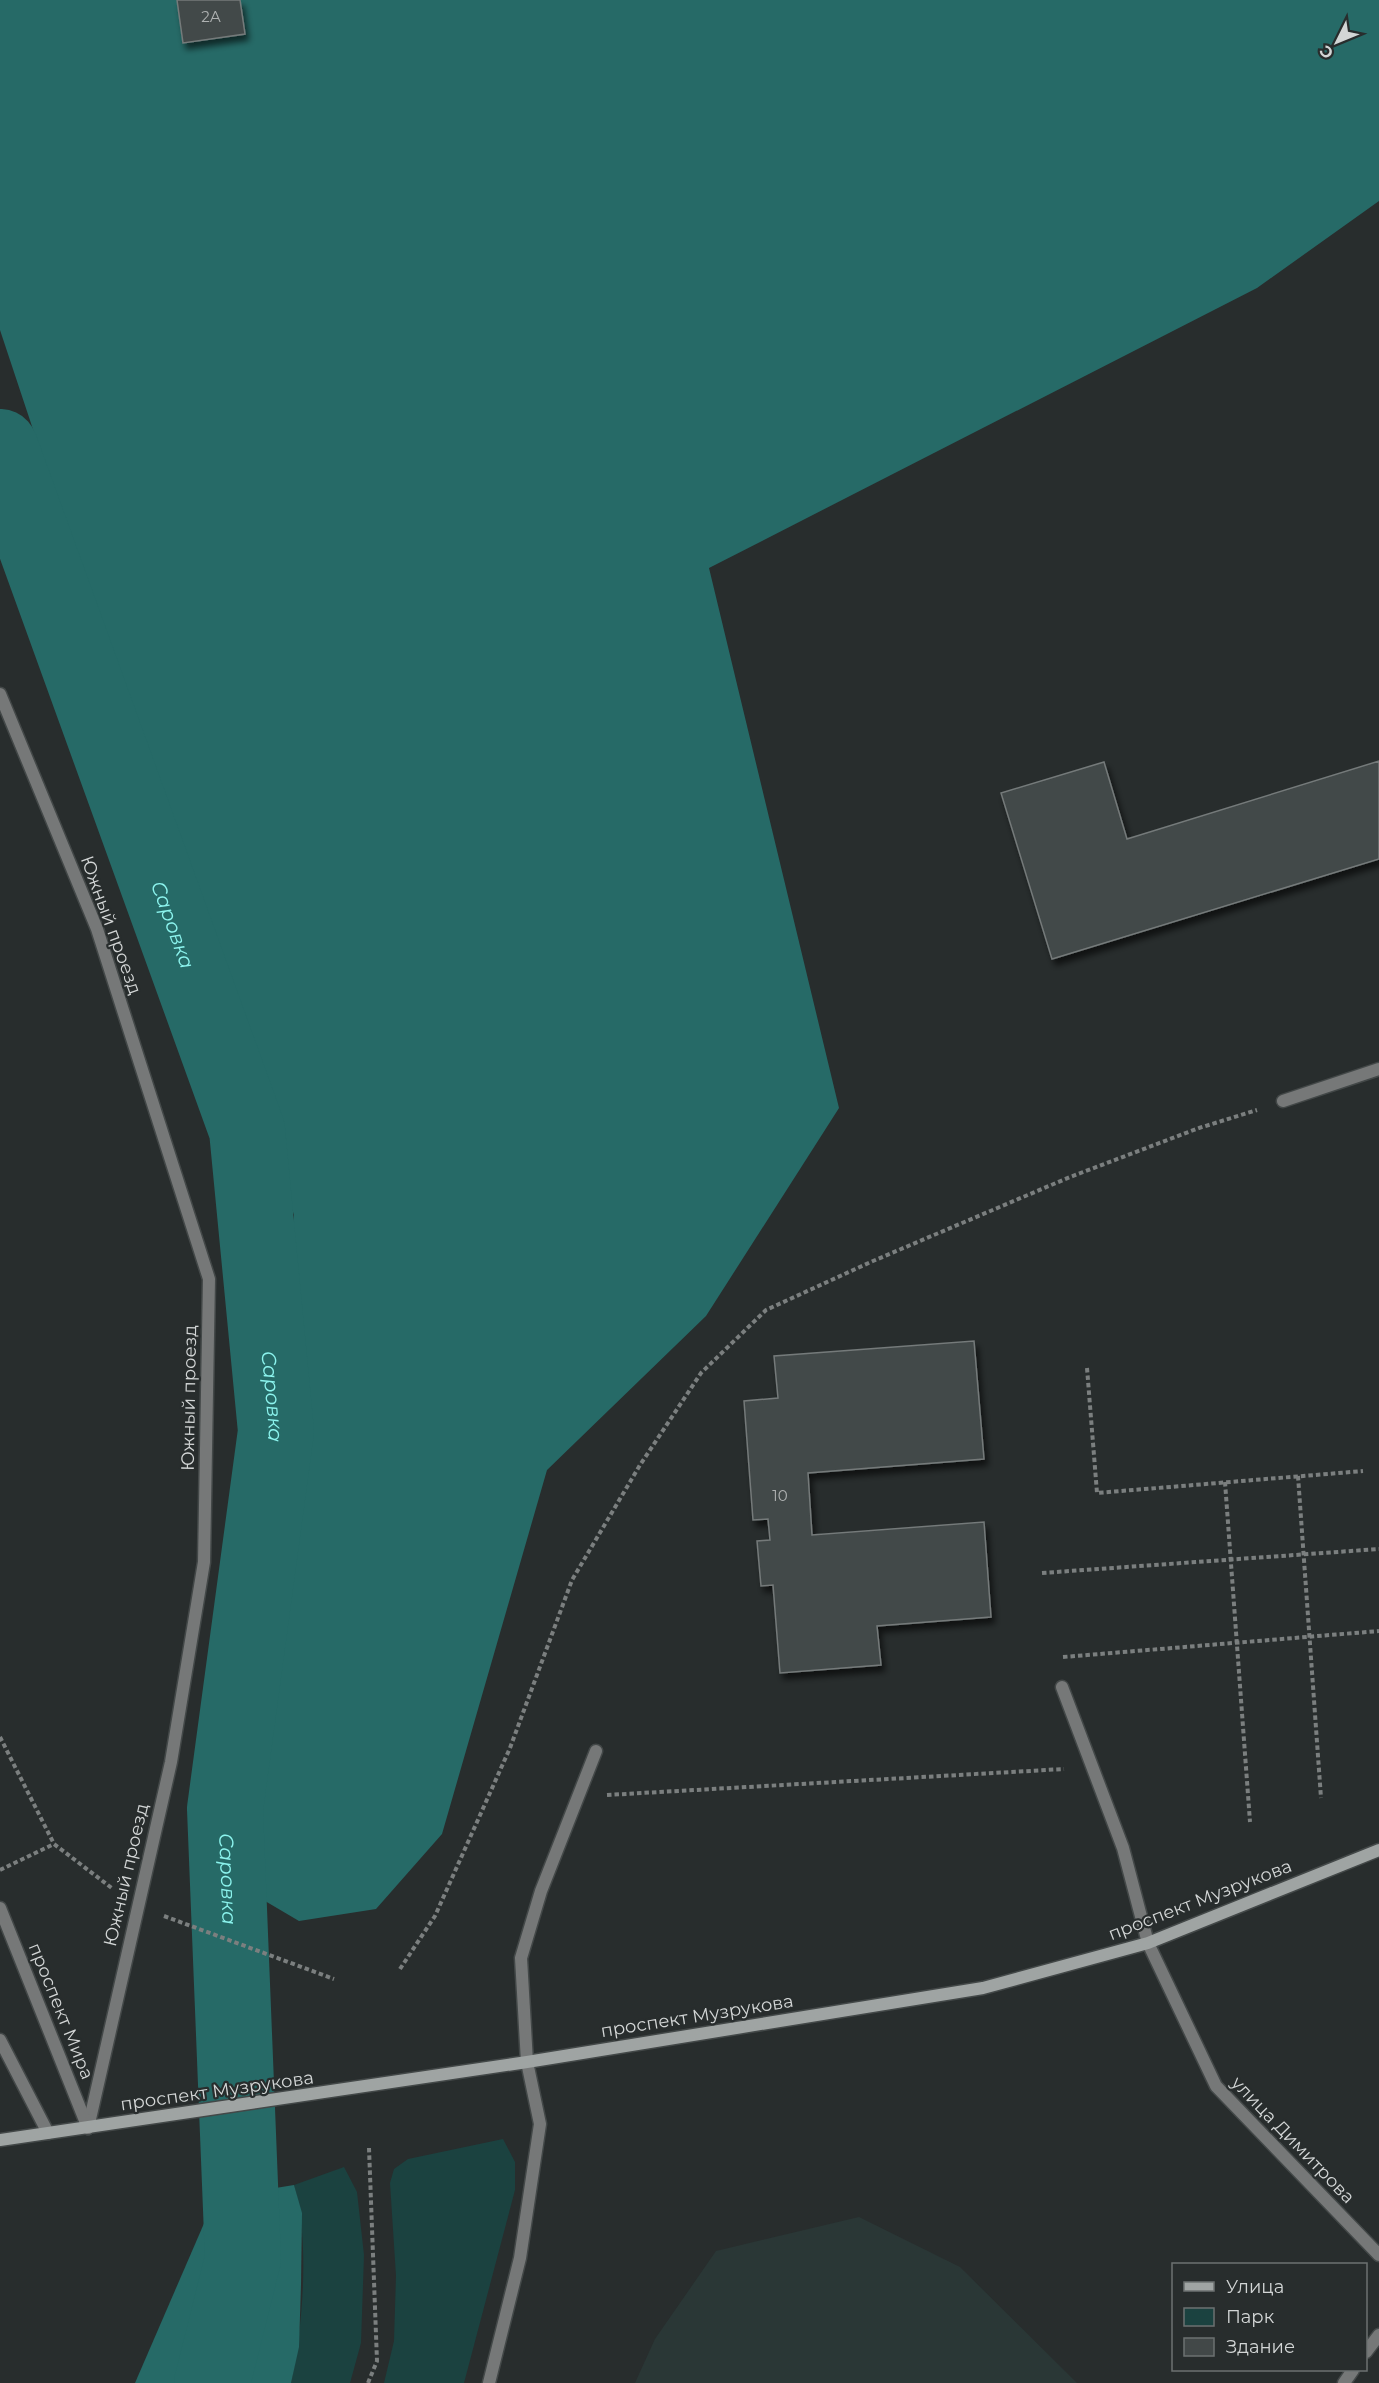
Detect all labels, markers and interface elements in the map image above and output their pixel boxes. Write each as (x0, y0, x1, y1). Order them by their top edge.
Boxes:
house number: 2А (201, 7, 221, 26)
north arrow (1307, 12, 1367, 72)
text: С (1315, 41, 1337, 63)
street label: Южный проезд (76, 853, 146, 998)
water label: Саровка (146, 877, 200, 972)
street label: Южный проезд (177, 1325, 201, 1471)
water label: Саровка (256, 1350, 288, 1444)
house number: 10 (772, 1486, 788, 1505)
street label: Южный проезд (99, 1801, 153, 1949)
water label: Саровка (214, 1832, 242, 1925)
street label: проспект Музрукова (1105, 1855, 1295, 1945)
street label: проспект Мира (24, 1940, 98, 2082)
street label: проспект Музрукова (599, 1990, 795, 2042)
street label: проспект Музрукова (119, 2067, 315, 2115)
street label: улица Димитрова (1226, 2071, 1359, 2208)
legend (1172, 2263, 1367, 2371)
text: Улица (1226, 2276, 1284, 2298)
text: Парк (1226, 2306, 1275, 2328)
text: Здание (1226, 2336, 1295, 2358)

